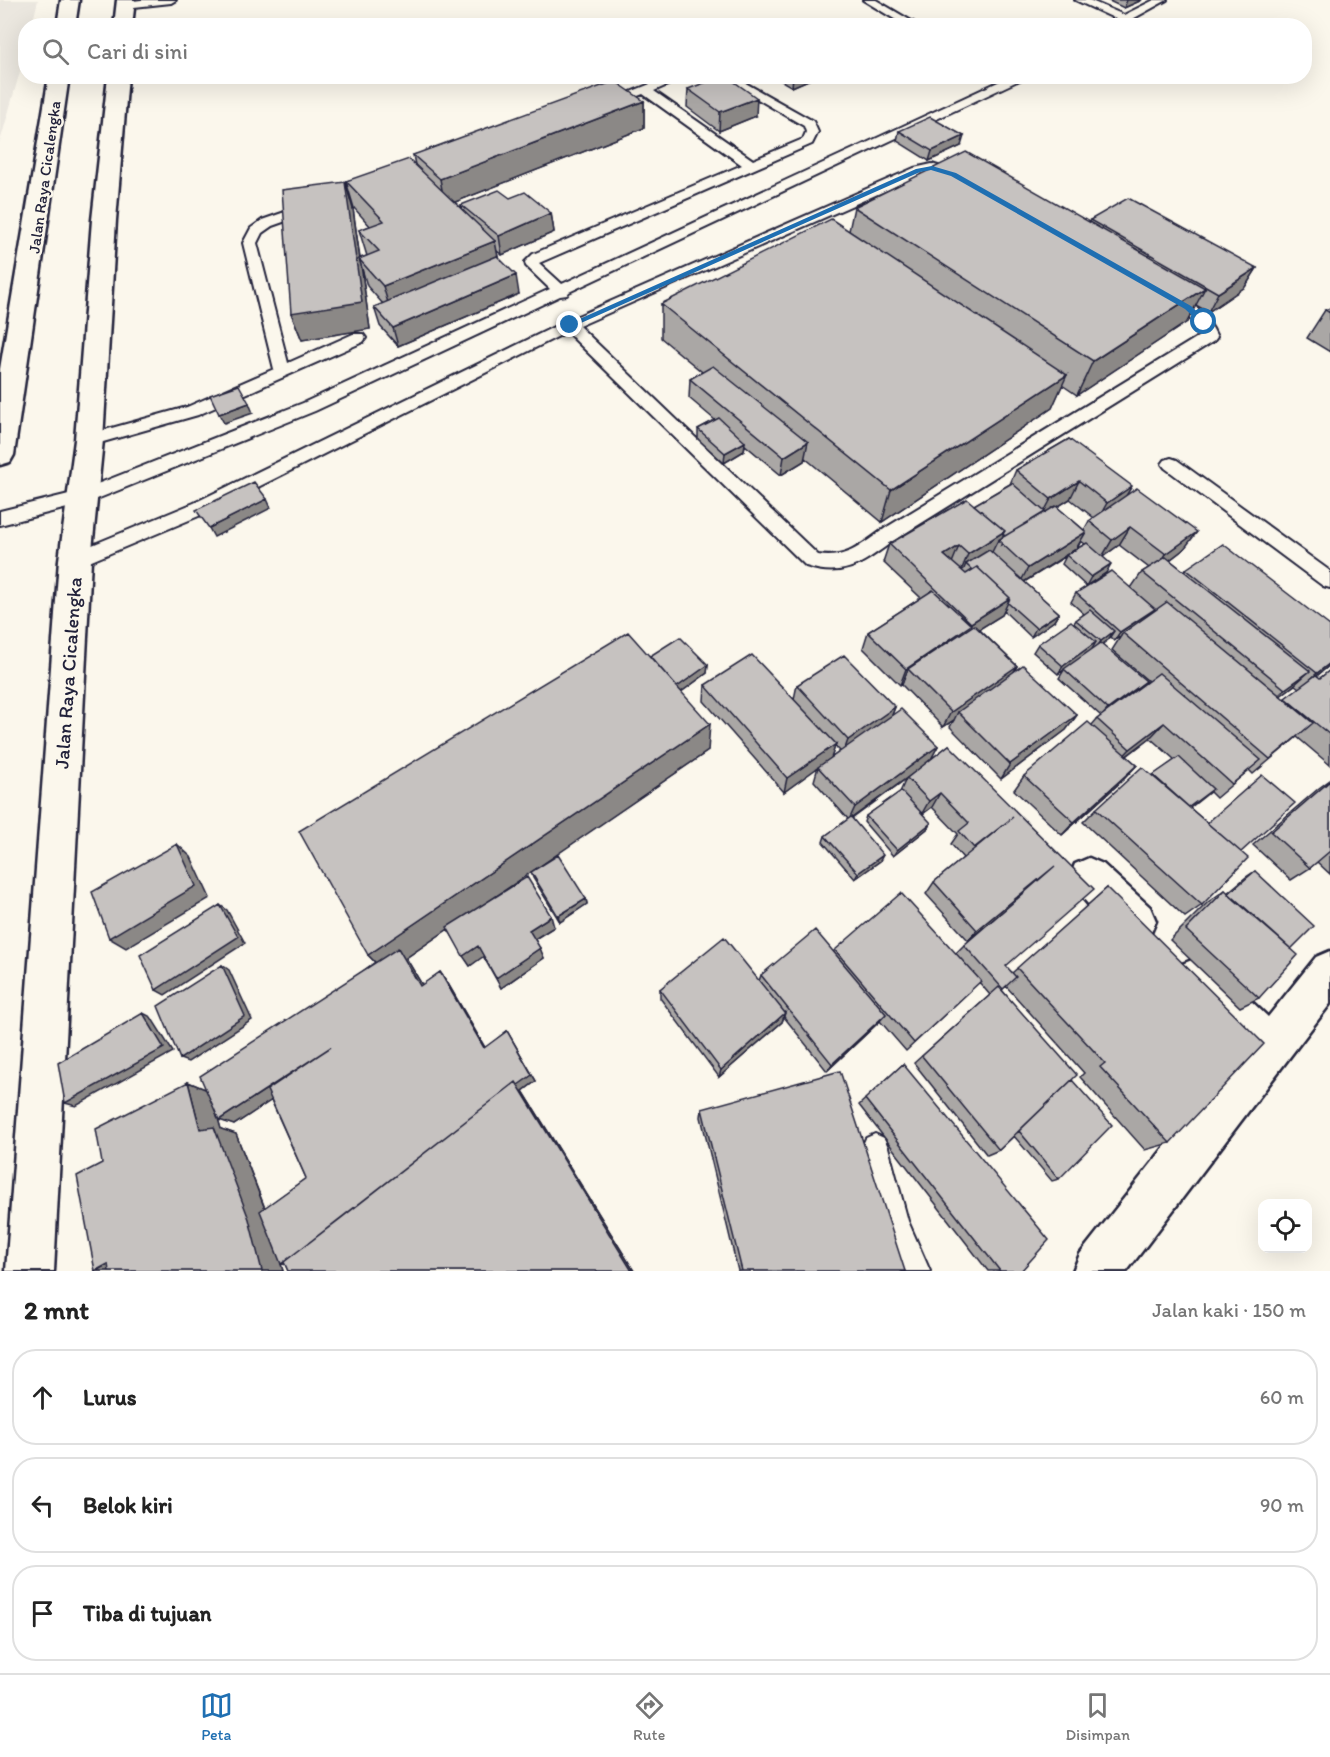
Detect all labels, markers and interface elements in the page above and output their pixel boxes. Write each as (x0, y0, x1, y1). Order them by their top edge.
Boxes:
search box (18, 18, 1312, 84)
icon: search (39, 35, 72, 68)
text: Cari di sini (87, 38, 188, 65)
street label: Jalan Raya Cicalengka (24, 100, 65, 255)
route start (1190, 308, 1216, 334)
route end (556, 311, 582, 337)
street label: Jalan Raya Cicalengka (49, 576, 87, 770)
map controls (1258, 1199, 1312, 1253)
button: locate (1258, 1199, 1312, 1253)
text: 2 mnt (24, 1294, 89, 1326)
text: Jalan kaki · 150 m (1152, 1298, 1306, 1322)
icon: ahead (26, 1381, 59, 1414)
text: Lurus (83, 1384, 137, 1411)
text: 60 m (1260, 1385, 1304, 1409)
icon: left (26, 1489, 59, 1522)
text: Belok kiri (83, 1492, 173, 1519)
text: 90 m (1260, 1493, 1304, 1517)
icon: arrive (26, 1597, 59, 1630)
text: Tiba di tujuan (83, 1600, 212, 1627)
tab: Peta (200, 1689, 233, 1744)
tab: Rute (633, 1689, 666, 1744)
tab: Disimpan (1065, 1689, 1130, 1744)

